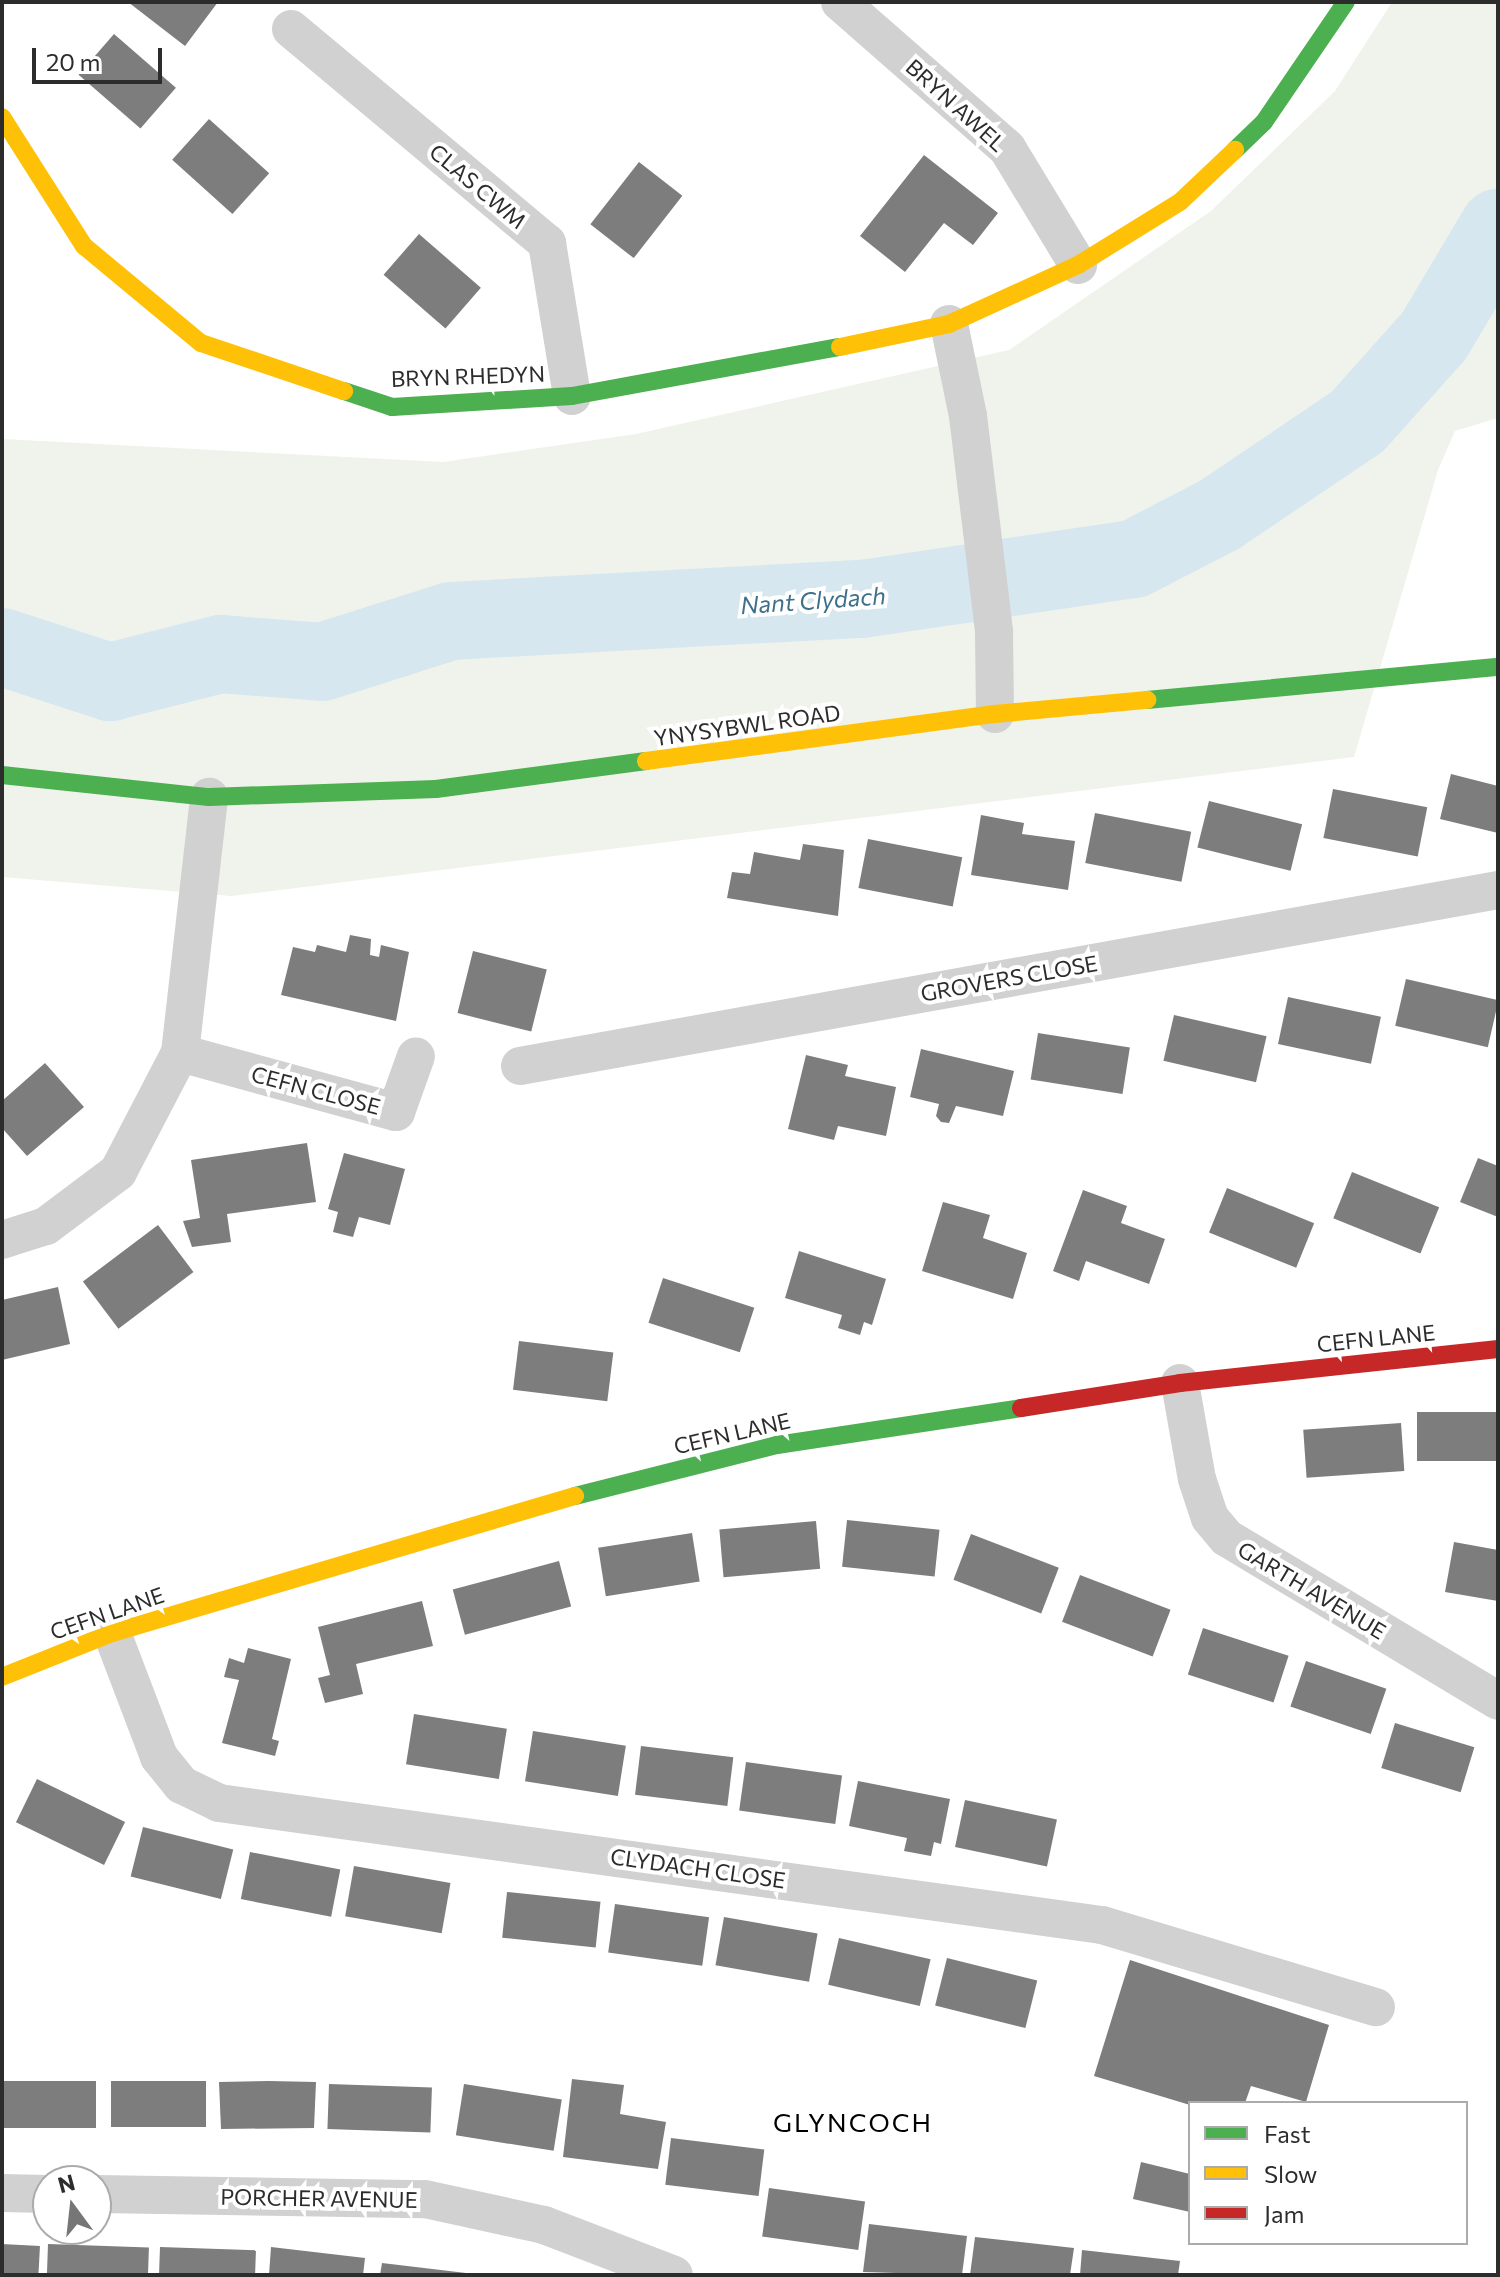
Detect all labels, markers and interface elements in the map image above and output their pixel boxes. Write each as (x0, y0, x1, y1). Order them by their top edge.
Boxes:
scale bar (36, 32, 166, 82)
text: 20 m (46, 47, 100, 76)
street label: BRYN AWEL (901, 53, 1011, 157)
street label: CLAS CWM (424, 138, 532, 234)
street label: BRYN RHEDYN (391, 360, 545, 392)
water label: Nant Clydach (739, 581, 887, 619)
street label: YNYSYBWL ROAD (652, 699, 842, 751)
street label: GROVERS CLOSE (918, 949, 1100, 1007)
street label: CEFN CLOSE (248, 1060, 384, 1120)
street label: CEFN LANE (1315, 1319, 1437, 1357)
street label: CEFN LANE (671, 1407, 793, 1459)
street label: GARTH AVENUE (1233, 1535, 1391, 1645)
street label: CEFN LANE (46, 1581, 168, 1645)
street label: CLYDACH CLOSE (609, 1843, 787, 1893)
legend (1188, 2101, 1468, 2245)
district label: GLYNCOCH (773, 2106, 933, 2138)
text: Fast (1264, 2119, 1311, 2148)
text: Slow (1264, 2159, 1317, 2188)
north arrow (32, 2165, 112, 2245)
text: N (55, 2168, 78, 2198)
street label: PORCHER AVENUE (220, 2183, 418, 2213)
text: Jam (1264, 2199, 1304, 2228)

